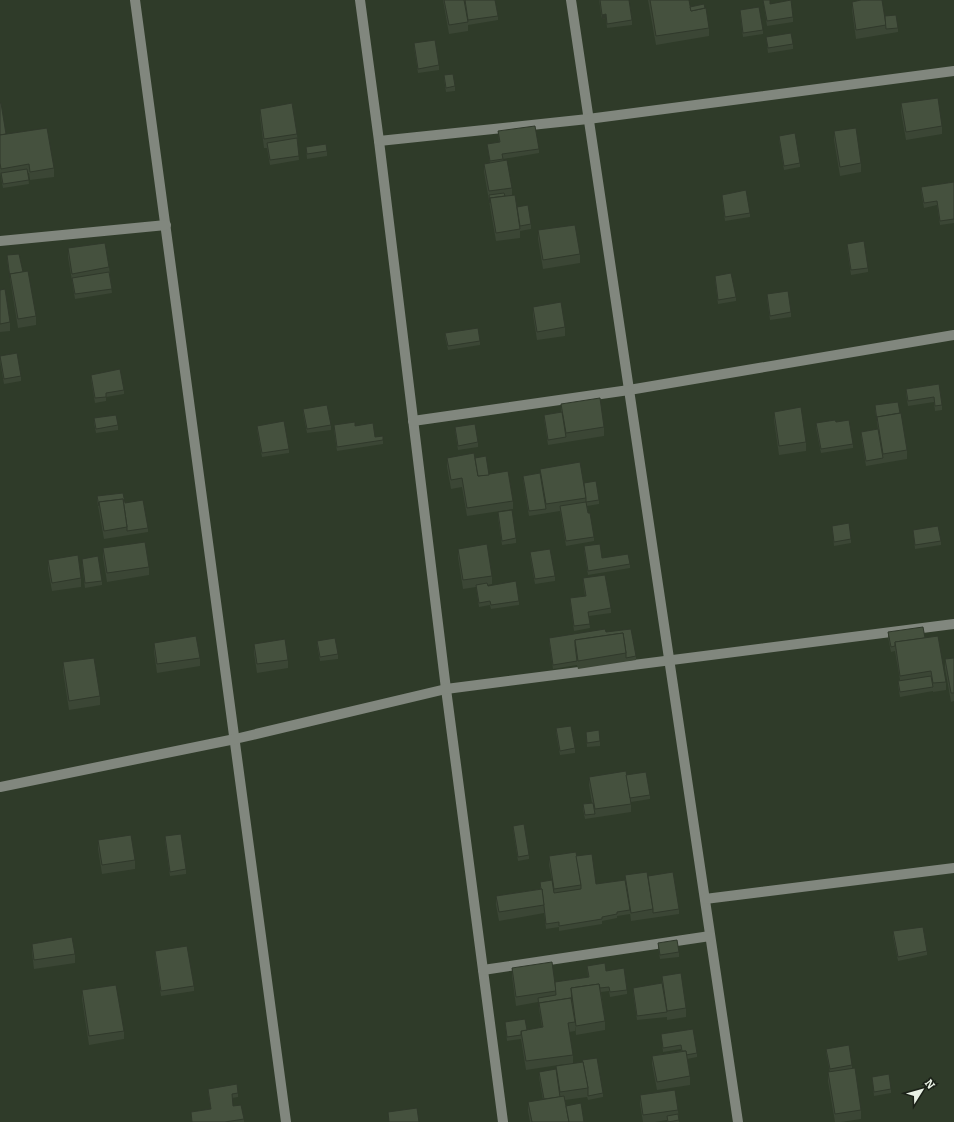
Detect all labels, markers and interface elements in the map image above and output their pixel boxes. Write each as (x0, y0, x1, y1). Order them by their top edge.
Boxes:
north arrow (902, 1070, 942, 1110)
text: N (922, 1077, 938, 1092)

